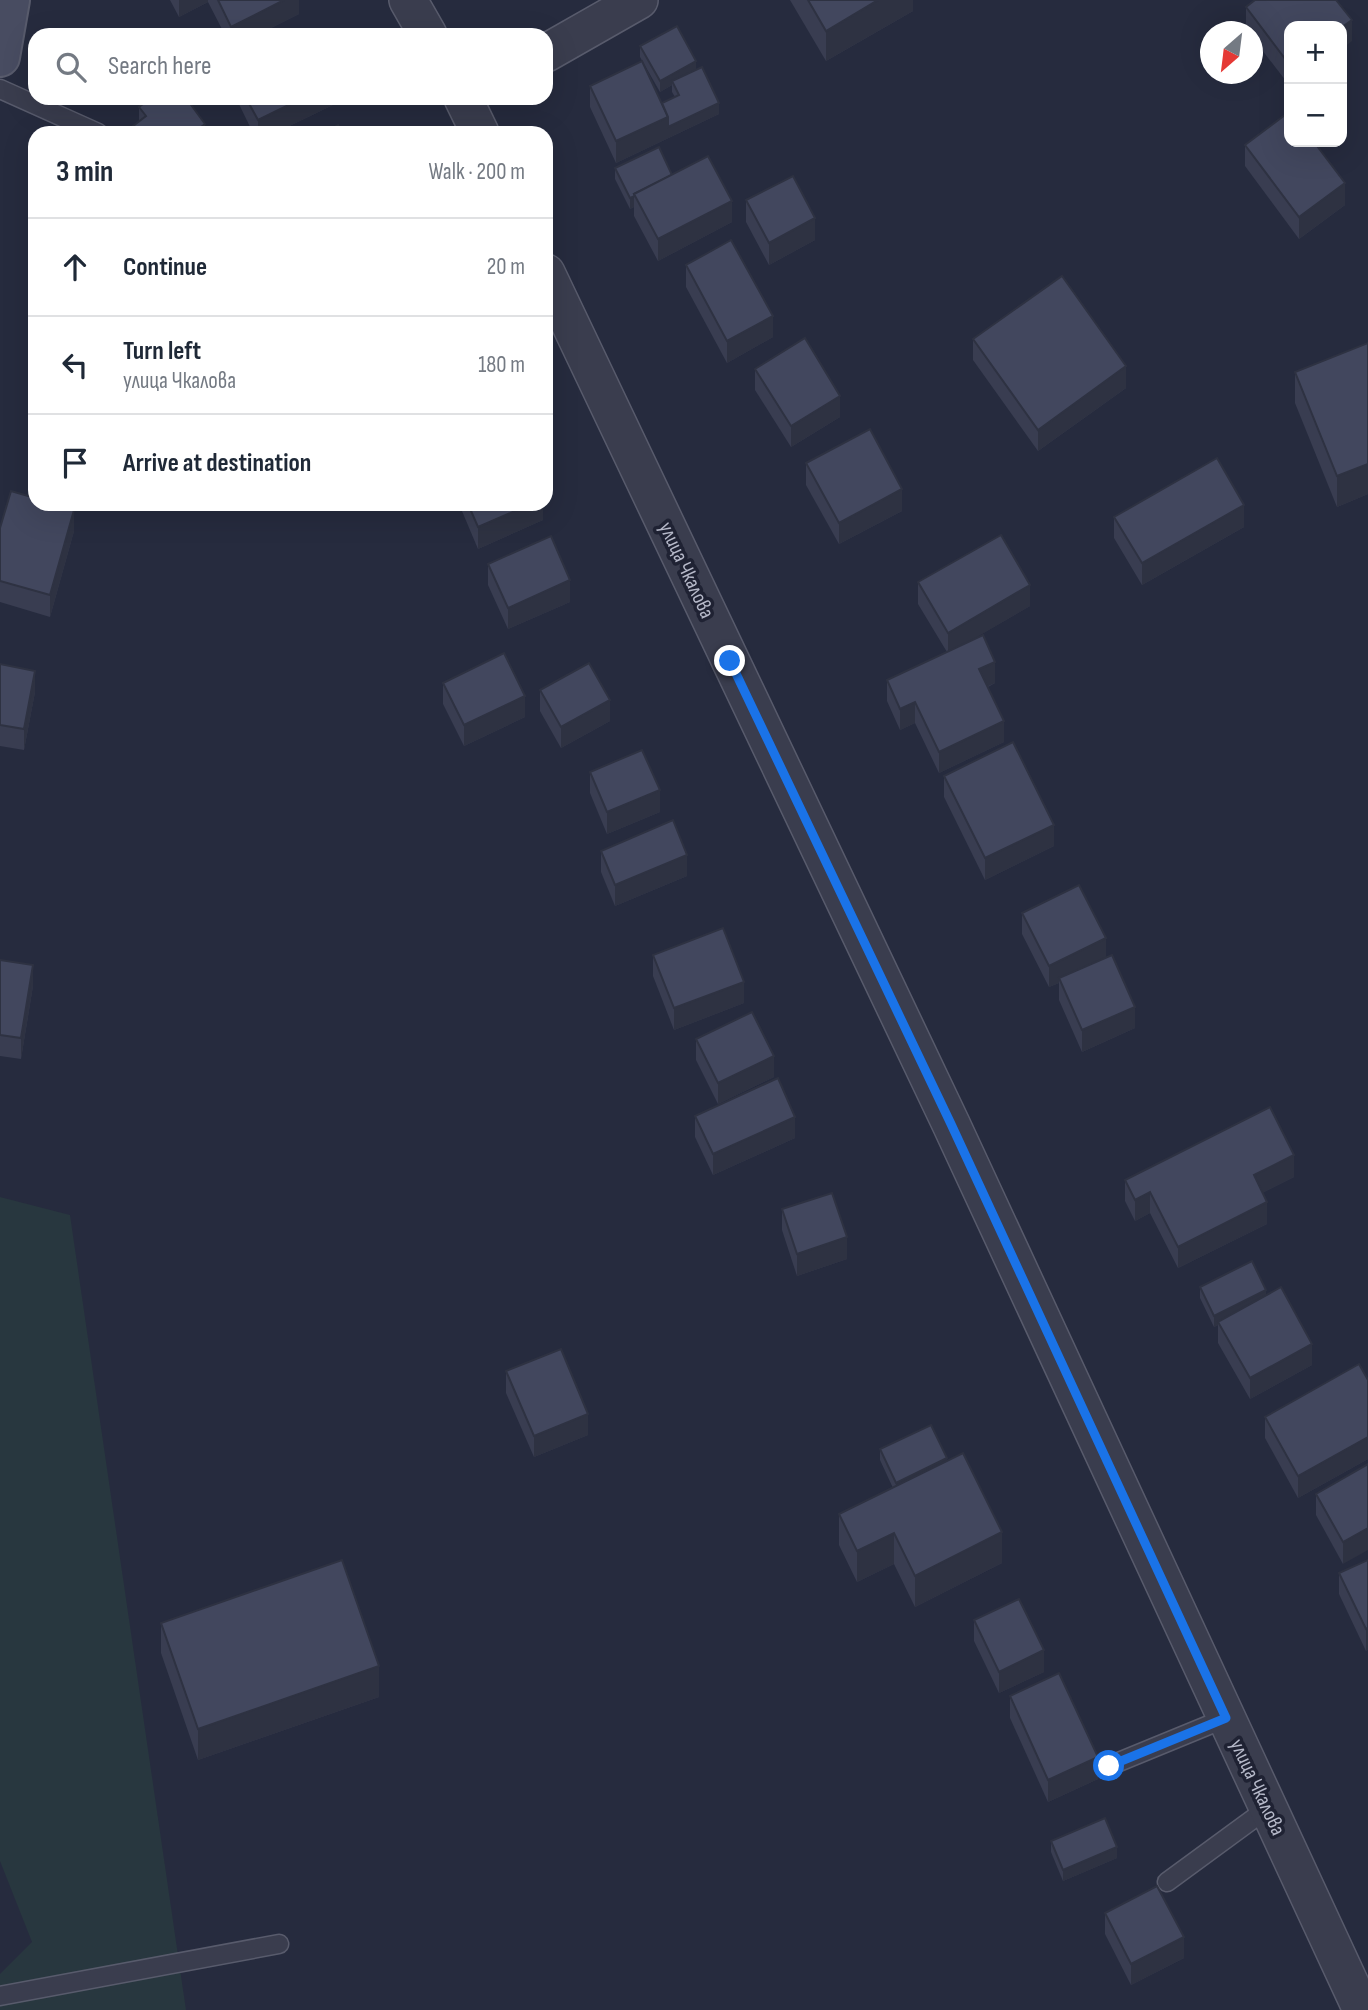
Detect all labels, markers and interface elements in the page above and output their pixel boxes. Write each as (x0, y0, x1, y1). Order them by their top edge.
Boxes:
north arrow (1200, 21, 1263, 84)
map controls (1284, 21, 1347, 147)
button: + (1284, 21, 1347, 84)
search box (28, 28, 553, 105)
icon: search (52, 48, 90, 86)
text: Search here (108, 51, 211, 82)
button: − (1284, 84, 1347, 147)
text: 3 min (56, 154, 113, 190)
text: Walk · 200 m (428, 158, 525, 186)
icon: ahead (56, 248, 94, 286)
text: Continue (123, 252, 207, 283)
text: 20 m (487, 253, 525, 281)
text: Turn left (123, 336, 201, 367)
icon: left (56, 346, 94, 384)
text: 180 m (478, 351, 525, 379)
text: улица Чкалова (123, 367, 236, 395)
icon: arrive (56, 444, 94, 482)
text: Arrive at destination (123, 448, 311, 479)
street label: улица Чкалова (653, 518, 720, 622)
route end (714, 645, 745, 676)
street label: улица Чкалова (1224, 1735, 1291, 1839)
route start (1093, 1750, 1124, 1781)

